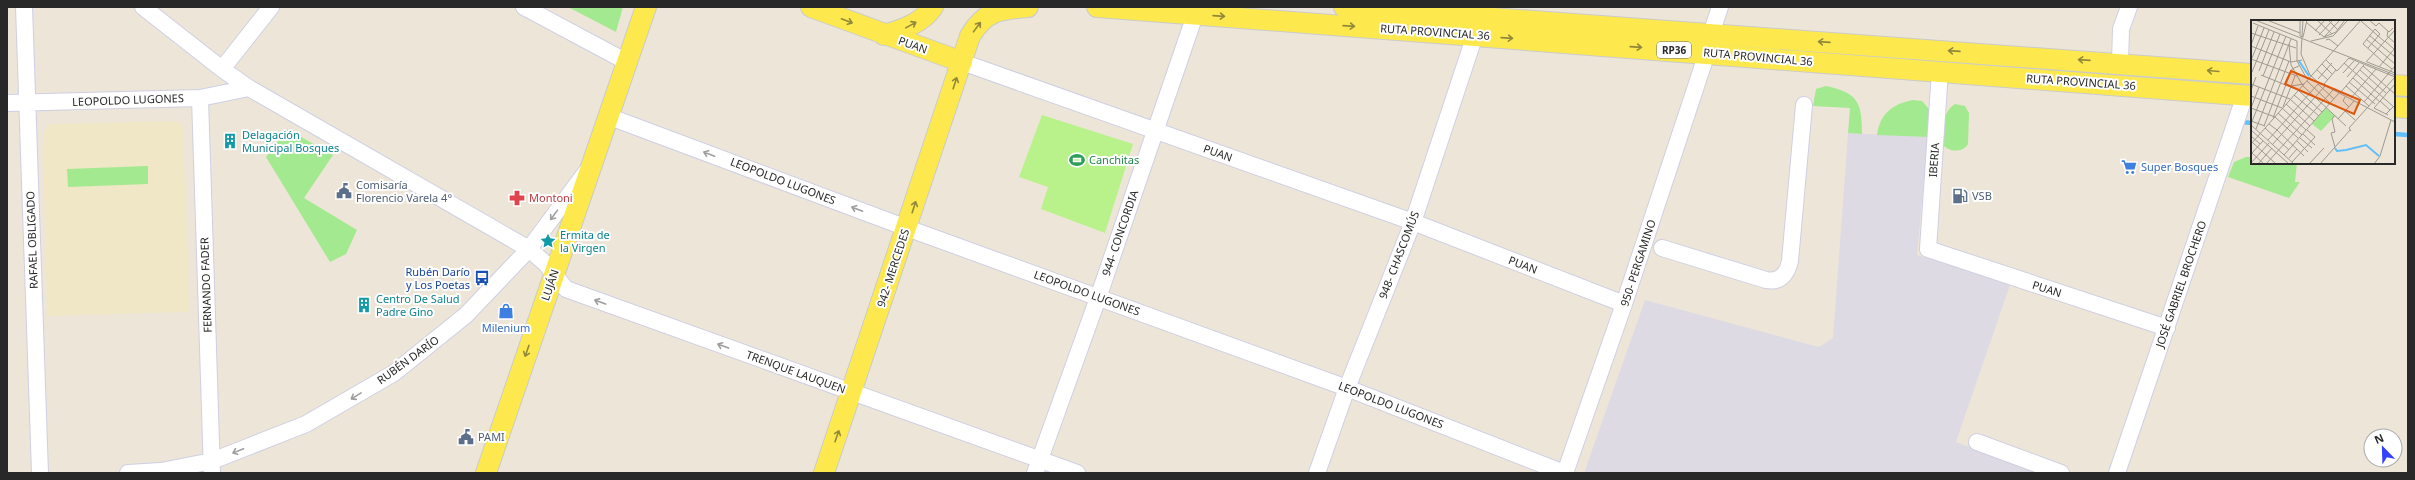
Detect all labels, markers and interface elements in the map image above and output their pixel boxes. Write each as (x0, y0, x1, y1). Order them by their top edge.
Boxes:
one-way arrow (1212, 13, 1225, 20)
one-way arrow (841, 17, 853, 25)
one-way arrow (905, 20, 917, 28)
street label: RUTA PROVINCIAL 36 (1380, 20, 1490, 43)
inset map (2251, 20, 2395, 164)
one-way arrow (973, 21, 981, 32)
one-way arrow (1342, 22, 1355, 30)
street label: PUAN (897, 32, 930, 57)
one-way arrow (1500, 34, 1513, 41)
one-way arrow (1818, 39, 1831, 46)
road number: RP36 (1657, 42, 1691, 58)
one-way arrow (1629, 44, 1642, 51)
street label: RUTA PROVINCIAL 36 (1703, 44, 1813, 69)
one-way arrow (1948, 48, 1961, 55)
one-way arrow (2078, 57, 2091, 64)
one-way arrow (2207, 67, 2220, 74)
street label: RUTA PROVINCIAL 36 (2026, 70, 2136, 93)
one-way arrow (952, 77, 959, 90)
street label: LEOPOLDO LUGONES (72, 90, 184, 109)
place label: Delagación Municipal Bosques (242, 127, 339, 155)
building icon: Delagación Municipal Bosques (221, 132, 239, 150)
street label: PUAN (1202, 140, 1235, 165)
street label: IBERIA (1925, 141, 1942, 178)
one-way arrow (703, 149, 715, 157)
sports icon: Canchitas (1068, 151, 1086, 169)
place label: Canchitas (1089, 152, 1139, 167)
street label: LEOPOLDO LUGONES (728, 154, 838, 208)
supermarket icon: Super Bosques (2120, 158, 2138, 176)
place label: Super Bosques (2141, 159, 2218, 174)
place label: Comisaría Florencio Varela 4° (356, 177, 452, 205)
public building icon: Comisaría Florencio Varela 4° (335, 182, 353, 200)
street label: 944- CONCORDIA (1098, 187, 1142, 278)
fuel station icon: VSB (1951, 187, 1969, 205)
place label: VSB (1972, 188, 1992, 203)
pharmacy icon: Montoni (508, 189, 526, 207)
place label: Montoni (529, 190, 573, 205)
street label: RAFAEL OBLIGADO (22, 191, 41, 289)
one-way arrow (910, 201, 918, 213)
one-way arrow (850, 205, 863, 212)
street label: 948- CHASCOMÚS (1375, 209, 1422, 301)
one-way arrow (550, 210, 558, 221)
street label: 950- PERGAMINO (1616, 217, 1659, 308)
street label: JOSÉ GABRIEL BROCHERO (2151, 218, 2209, 350)
place label: Ermita de la Virgen (560, 227, 610, 255)
street label: 942- MERCEDES (873, 227, 912, 309)
place icon: Ermita de la Virgen (539, 232, 557, 250)
street label: FERNANDO FADER (196, 237, 215, 333)
street label: PUAN (1506, 252, 1540, 277)
place label: Rubén Darío y Los Poetas (405, 264, 470, 292)
street label: LEOPOLDO LUGONES (1032, 266, 1142, 319)
street label: LUJÁN (537, 267, 562, 302)
bus stop icon: Rubén Darío y Los Poetas (473, 269, 491, 287)
street label: PUAN (2031, 277, 2064, 300)
place label: Centro De Salud Padre Gino (376, 291, 459, 319)
building icon: Centro De Salud Padre Gino (355, 296, 373, 314)
one-way arrow (595, 297, 607, 305)
shop icon: Milenium (497, 302, 515, 320)
place label: Milenium (482, 320, 530, 335)
street label: RUBÉN DARÍO (374, 332, 442, 387)
one-way arrow (717, 341, 729, 349)
one-way arrow (523, 345, 530, 358)
street label: TRENQUE LAUQUEN (744, 347, 848, 397)
street label: LEOPOLDO LUGONES (1336, 378, 1446, 432)
one-way arrow (351, 392, 362, 400)
public building icon: PAMI (457, 428, 475, 446)
north arrow (2363, 428, 2403, 468)
place label: PAMI (478, 429, 505, 444)
one-way arrow (834, 430, 841, 443)
text: N (2372, 430, 2386, 447)
one-way arrow (233, 447, 245, 455)

